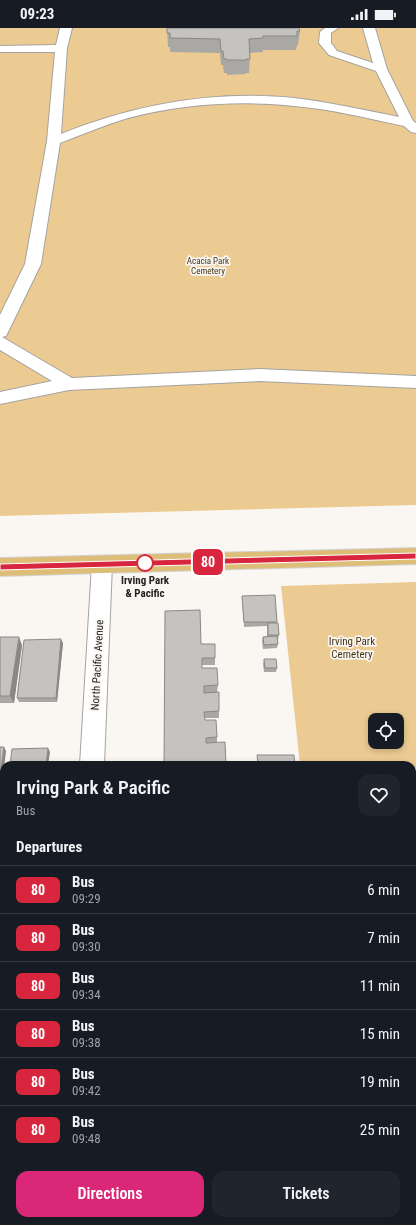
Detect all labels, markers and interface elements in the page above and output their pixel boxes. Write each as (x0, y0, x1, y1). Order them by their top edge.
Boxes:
text: 09:23 (20, 5, 54, 23)
park label: Acacia Park Cemetery (187, 256, 229, 276)
line badge: 80 (190, 549, 226, 575)
marker: Irving Park & Pacific (136, 554, 154, 572)
text: 80 (201, 554, 215, 570)
place label: Irving Park & Pacific (121, 574, 170, 600)
street label: North Pacific Avenue (89, 619, 106, 711)
park label: Irving Park Cemetery (329, 635, 375, 661)
map controls (368, 713, 404, 749)
button: locate (368, 713, 404, 749)
button: heart (358, 774, 400, 816)
text: Irving Park & Pacific (16, 776, 170, 799)
text: Bus (16, 803, 35, 818)
text: Departures (16, 838, 82, 856)
text: Bus (72, 873, 95, 891)
text: 6 min (367, 881, 400, 899)
text: 80 (31, 882, 45, 898)
text: 09:29 (72, 891, 101, 906)
text: Bus (72, 921, 95, 939)
text: 7 min (367, 929, 400, 947)
text: 80 (31, 930, 45, 946)
text: 09:30 (72, 939, 101, 954)
text: Bus (72, 969, 95, 987)
text: 11 min (360, 977, 400, 995)
text: 80 (31, 978, 45, 994)
text: 09:34 (72, 987, 101, 1002)
text: Bus (72, 1017, 95, 1035)
text: 15 min (360, 1025, 400, 1043)
text: 80 (31, 1026, 45, 1042)
text: 09:38 (72, 1035, 101, 1050)
text: Bus (72, 1065, 95, 1083)
text: 19 min (360, 1073, 400, 1091)
text: 80 (31, 1074, 45, 1090)
text: 09:42 (72, 1083, 101, 1098)
text: Bus (72, 1113, 95, 1131)
text: 25 min (360, 1121, 400, 1139)
text: 80 (31, 1122, 45, 1138)
text: 09:48 (72, 1131, 101, 1146)
button: Directions (16, 1171, 204, 1217)
button: Tickets (212, 1171, 400, 1217)

